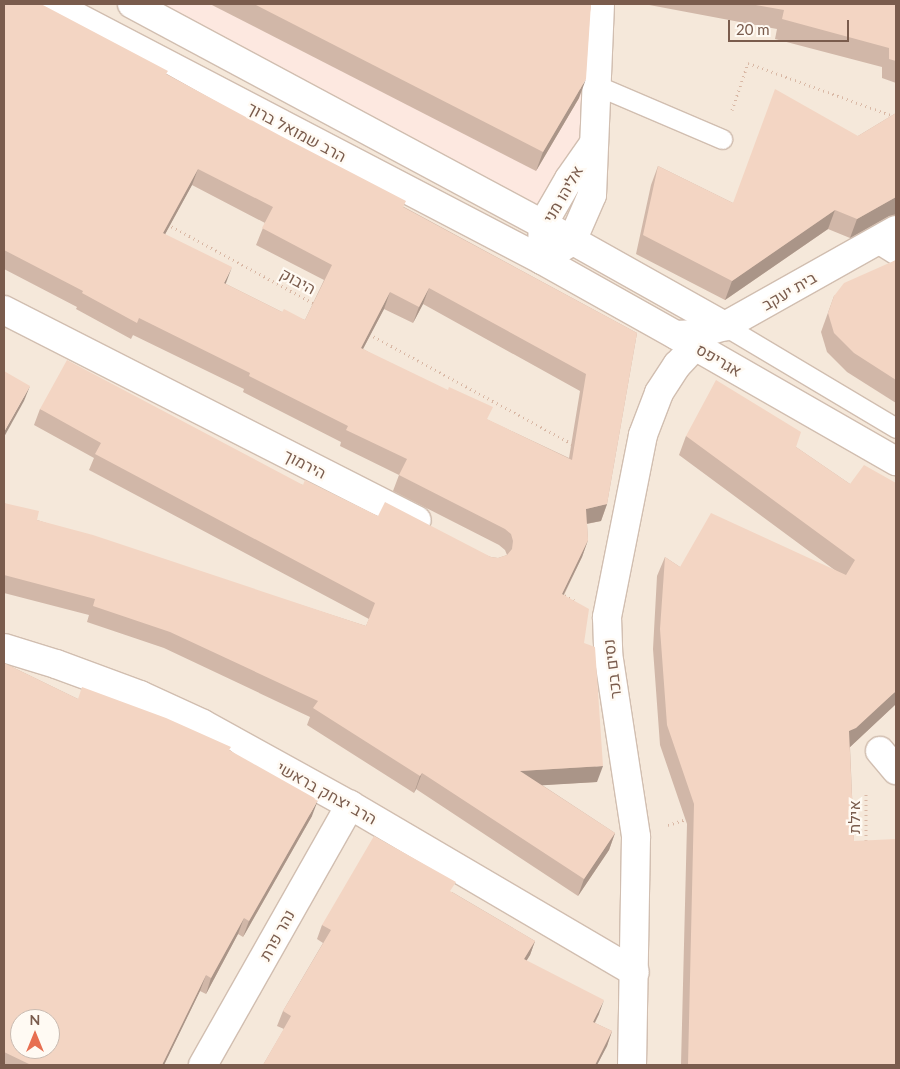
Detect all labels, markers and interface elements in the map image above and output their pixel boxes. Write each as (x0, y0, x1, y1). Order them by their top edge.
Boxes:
scale bar (730, 10, 851, 42)
text: 20 m (736, 20, 770, 38)
street label: הרב שמואל ברוך (244, 98, 350, 166)
street label: אליהו מני (539, 162, 587, 226)
street label: היבוק (277, 264, 319, 298)
street label: בית יעקב (758, 268, 820, 314)
street label: אגריפס (693, 339, 745, 381)
street label: הירמוך (281, 445, 329, 483)
street label: נסים בכר (599, 638, 625, 700)
street label: הרב יצחק בראשי (274, 758, 380, 828)
street label: אילת (844, 800, 864, 834)
street label: נהר פרת (255, 906, 299, 964)
north arrow (10, 1009, 60, 1059)
text: N (30, 1011, 40, 1028)

